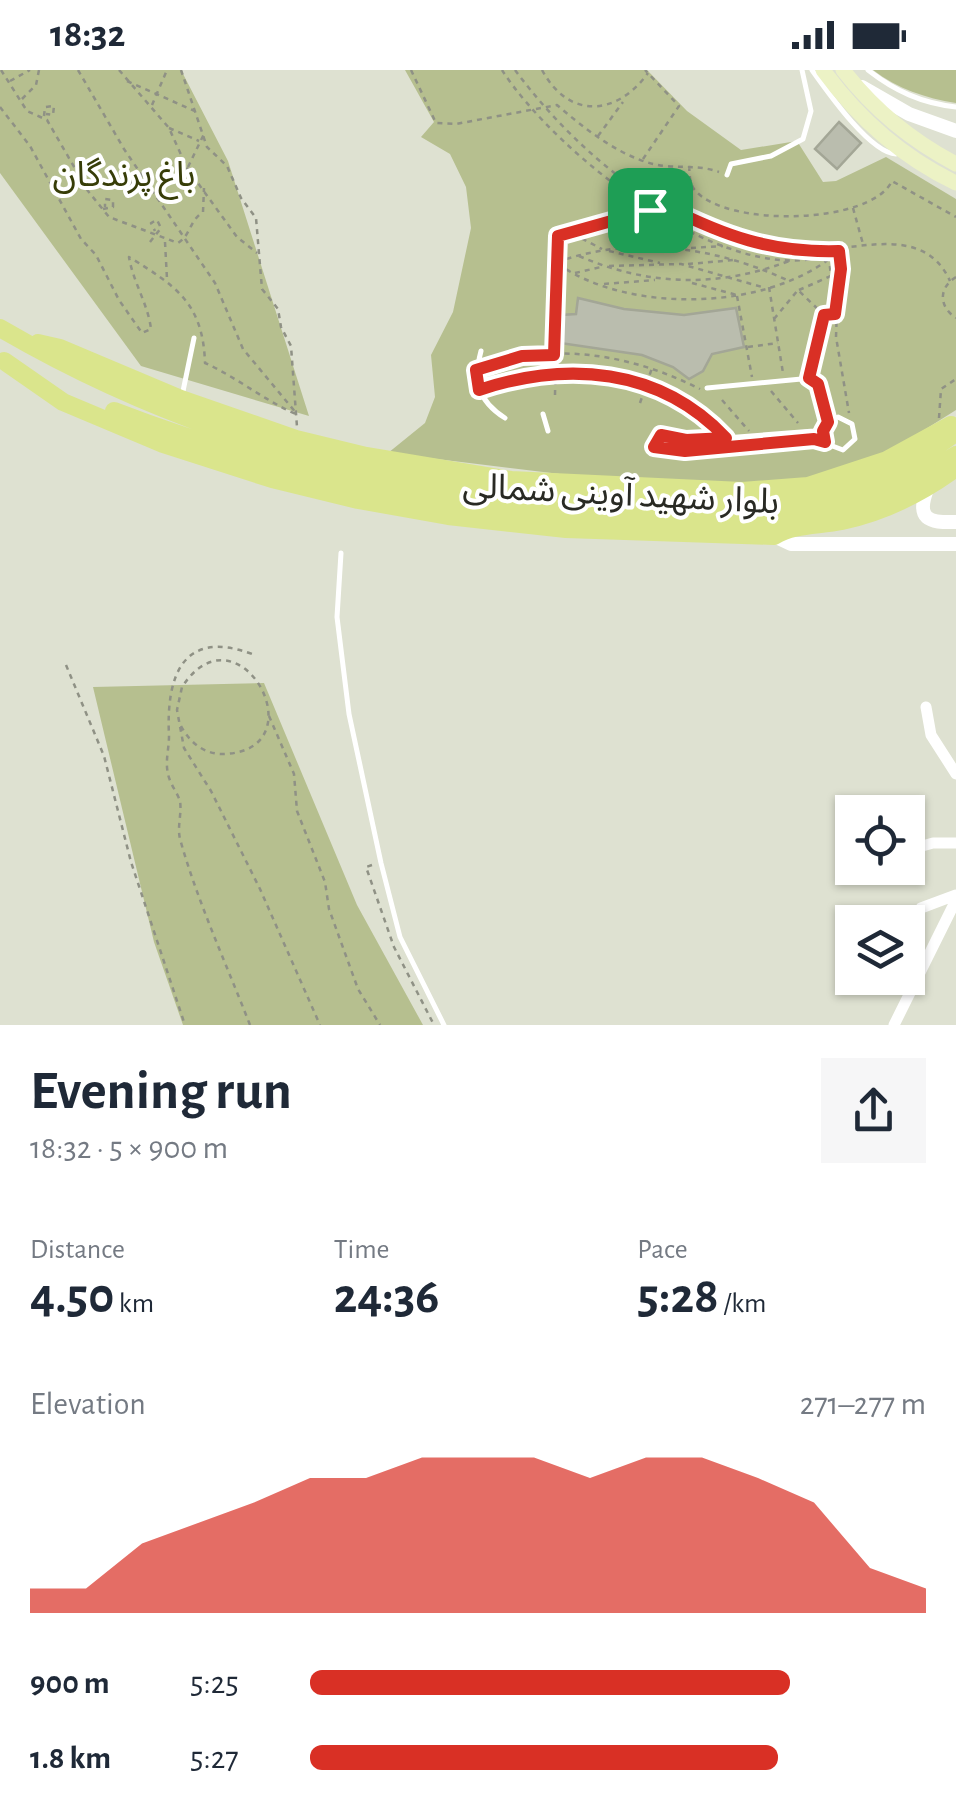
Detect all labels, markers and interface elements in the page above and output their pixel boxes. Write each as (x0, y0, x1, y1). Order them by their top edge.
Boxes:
text: 18:32 (50, 16, 125, 54)
park label: باغ پرندگان (52, 157, 196, 200)
pin (608, 168, 693, 253)
icon: arrive (623, 183, 678, 238)
street label: بلوار شهید آوینی شمالی (462, 467, 780, 522)
map controls (835, 795, 925, 995)
button: locate (835, 795, 925, 885)
button: layers (835, 905, 925, 995)
button: share (821, 1058, 926, 1163)
text: Evening run (30, 1064, 292, 1119)
text: 18:32 · 5 × 900 m (30, 1132, 228, 1164)
text: Distance (30, 1236, 125, 1264)
text: Time (334, 1236, 389, 1264)
text: Pace (637, 1236, 688, 1264)
text: 4.50 (30, 1272, 114, 1322)
text: 24:36 (334, 1272, 440, 1322)
text: 5:28 (637, 1272, 719, 1322)
text: km (114, 1290, 154, 1318)
text: /km (719, 1290, 766, 1318)
text: Elevation (30, 1388, 146, 1420)
text: 271–277 m (800, 1388, 926, 1420)
text: 900 m (30, 1667, 109, 1699)
text: 5:25 (190, 1667, 239, 1699)
text: 1.8 km (30, 1742, 111, 1774)
text: 5:27 (190, 1742, 239, 1774)

